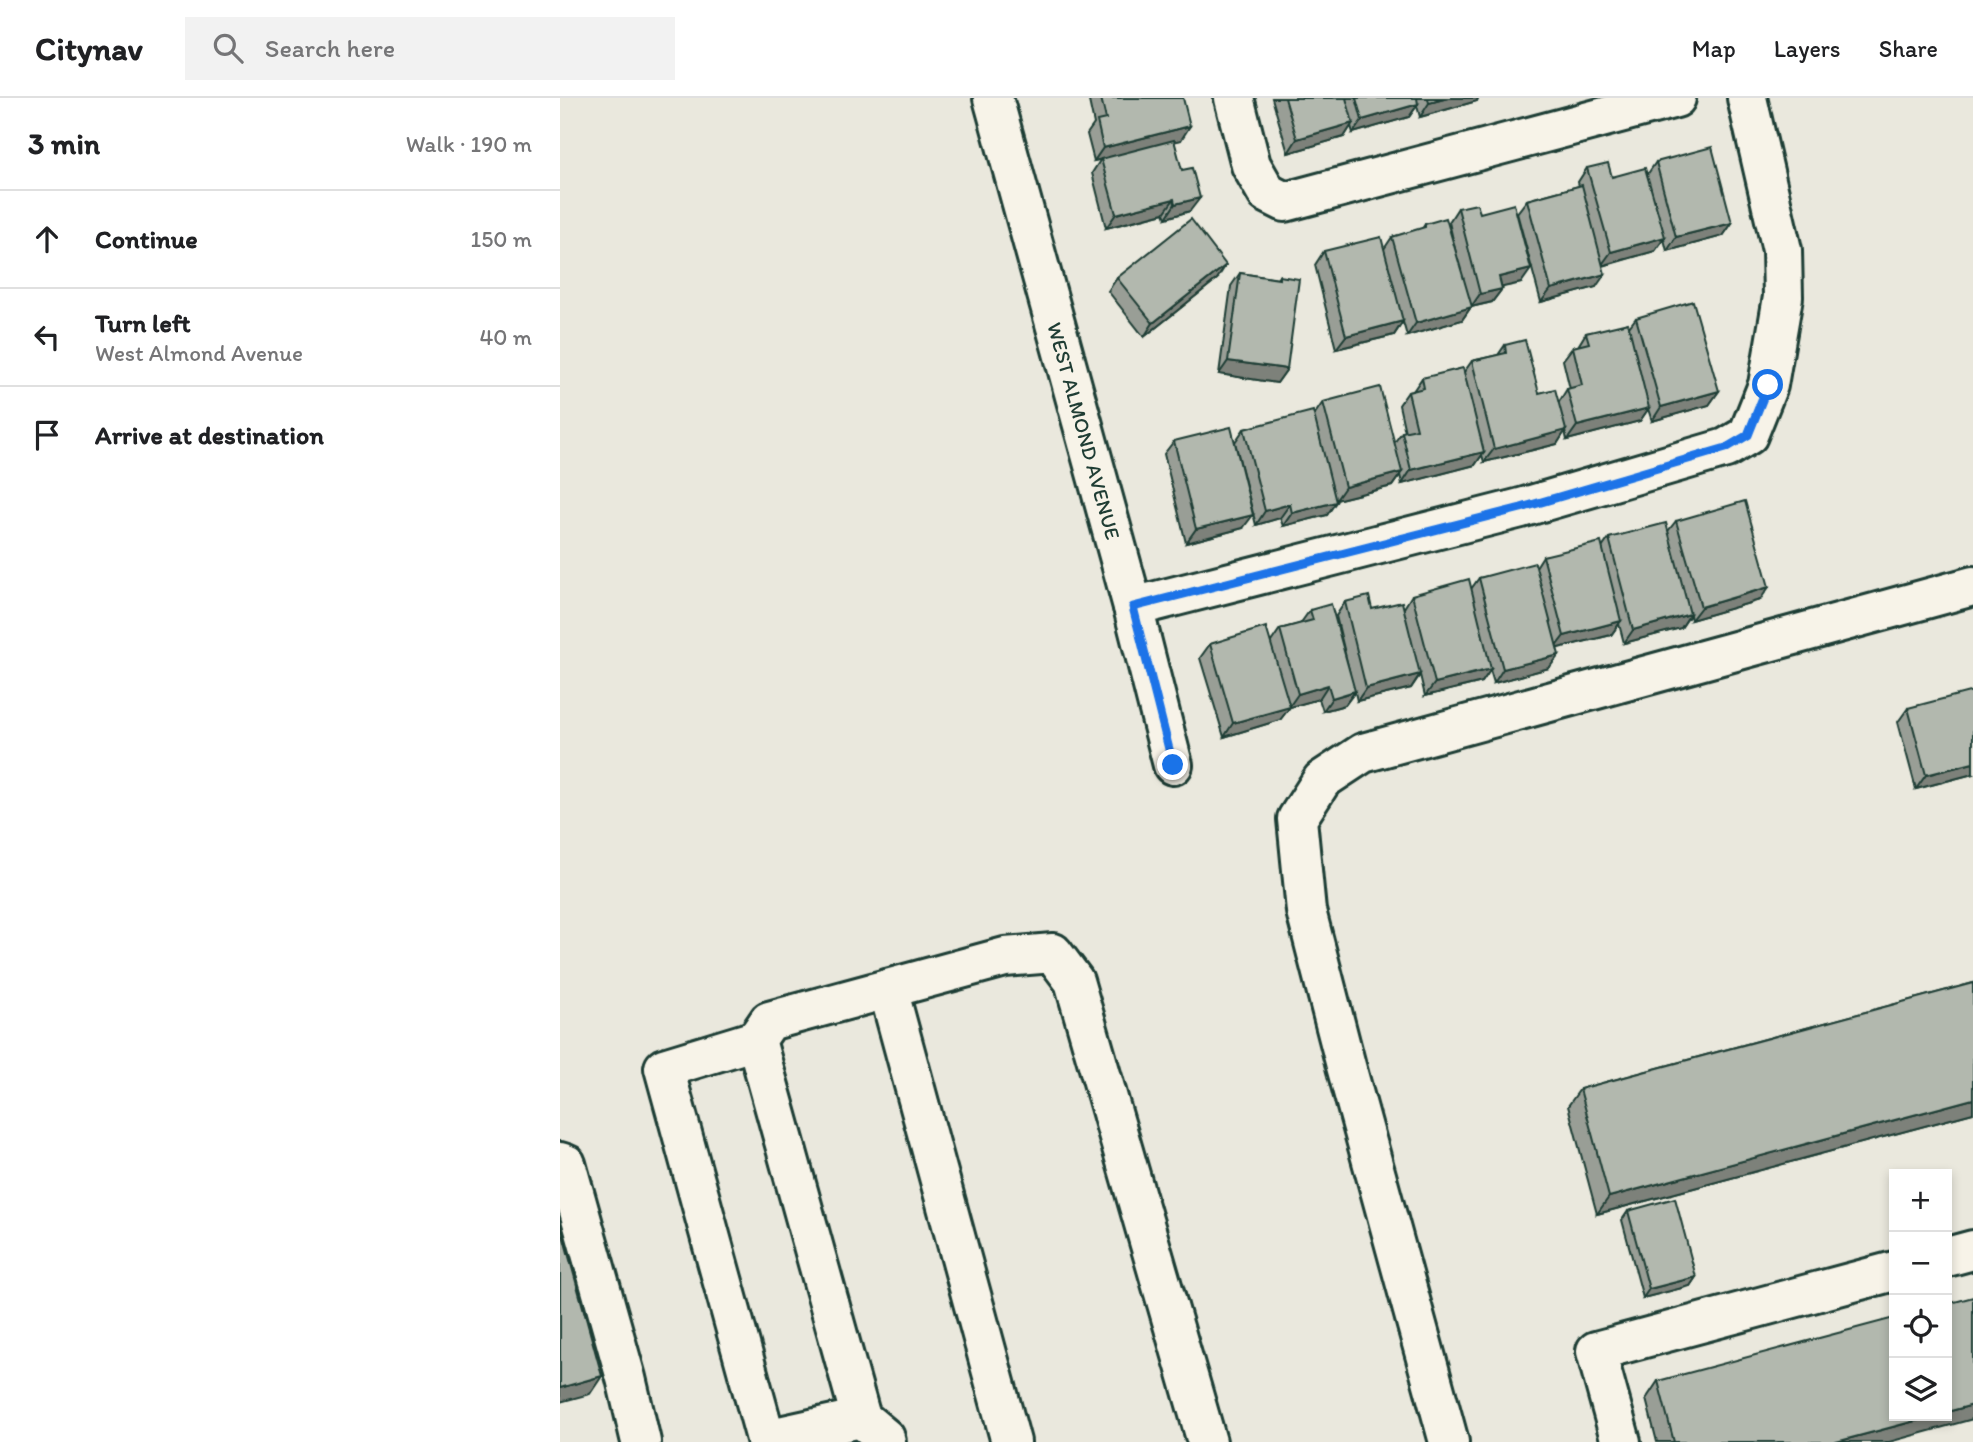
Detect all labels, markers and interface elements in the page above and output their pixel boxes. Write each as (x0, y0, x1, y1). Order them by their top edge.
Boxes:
search box (185, 17, 675, 80)
text: Citynav (35, 29, 143, 68)
icon: search (209, 29, 247, 67)
text: Search here (265, 32, 395, 64)
text: Map (1692, 34, 1736, 63)
text: Layers (1774, 34, 1841, 63)
text: Share (1879, 34, 1938, 63)
text: 3 min (28, 125, 100, 162)
text: Walk · 190 m (406, 130, 532, 158)
icon: ahead (28, 220, 66, 258)
text: Continue (95, 223, 198, 255)
text: 150 m (471, 225, 532, 253)
text: Turn left (95, 307, 191, 339)
icon: left (28, 318, 66, 356)
street label: WEST ALMOND AVENUE (1043, 319, 1126, 542)
text: 40 m (479, 323, 532, 351)
text: West Almond Avenue (95, 339, 303, 367)
route start (1752, 369, 1783, 400)
icon: arrive (28, 416, 66, 454)
text: Arrive at destination (95, 419, 324, 451)
route end (1157, 749, 1188, 780)
map controls (1889, 1169, 1952, 1421)
button: + (1889, 1169, 1952, 1232)
button: − (1889, 1232, 1952, 1295)
button: locate (1889, 1295, 1952, 1358)
button: layers (1889, 1358, 1952, 1421)

